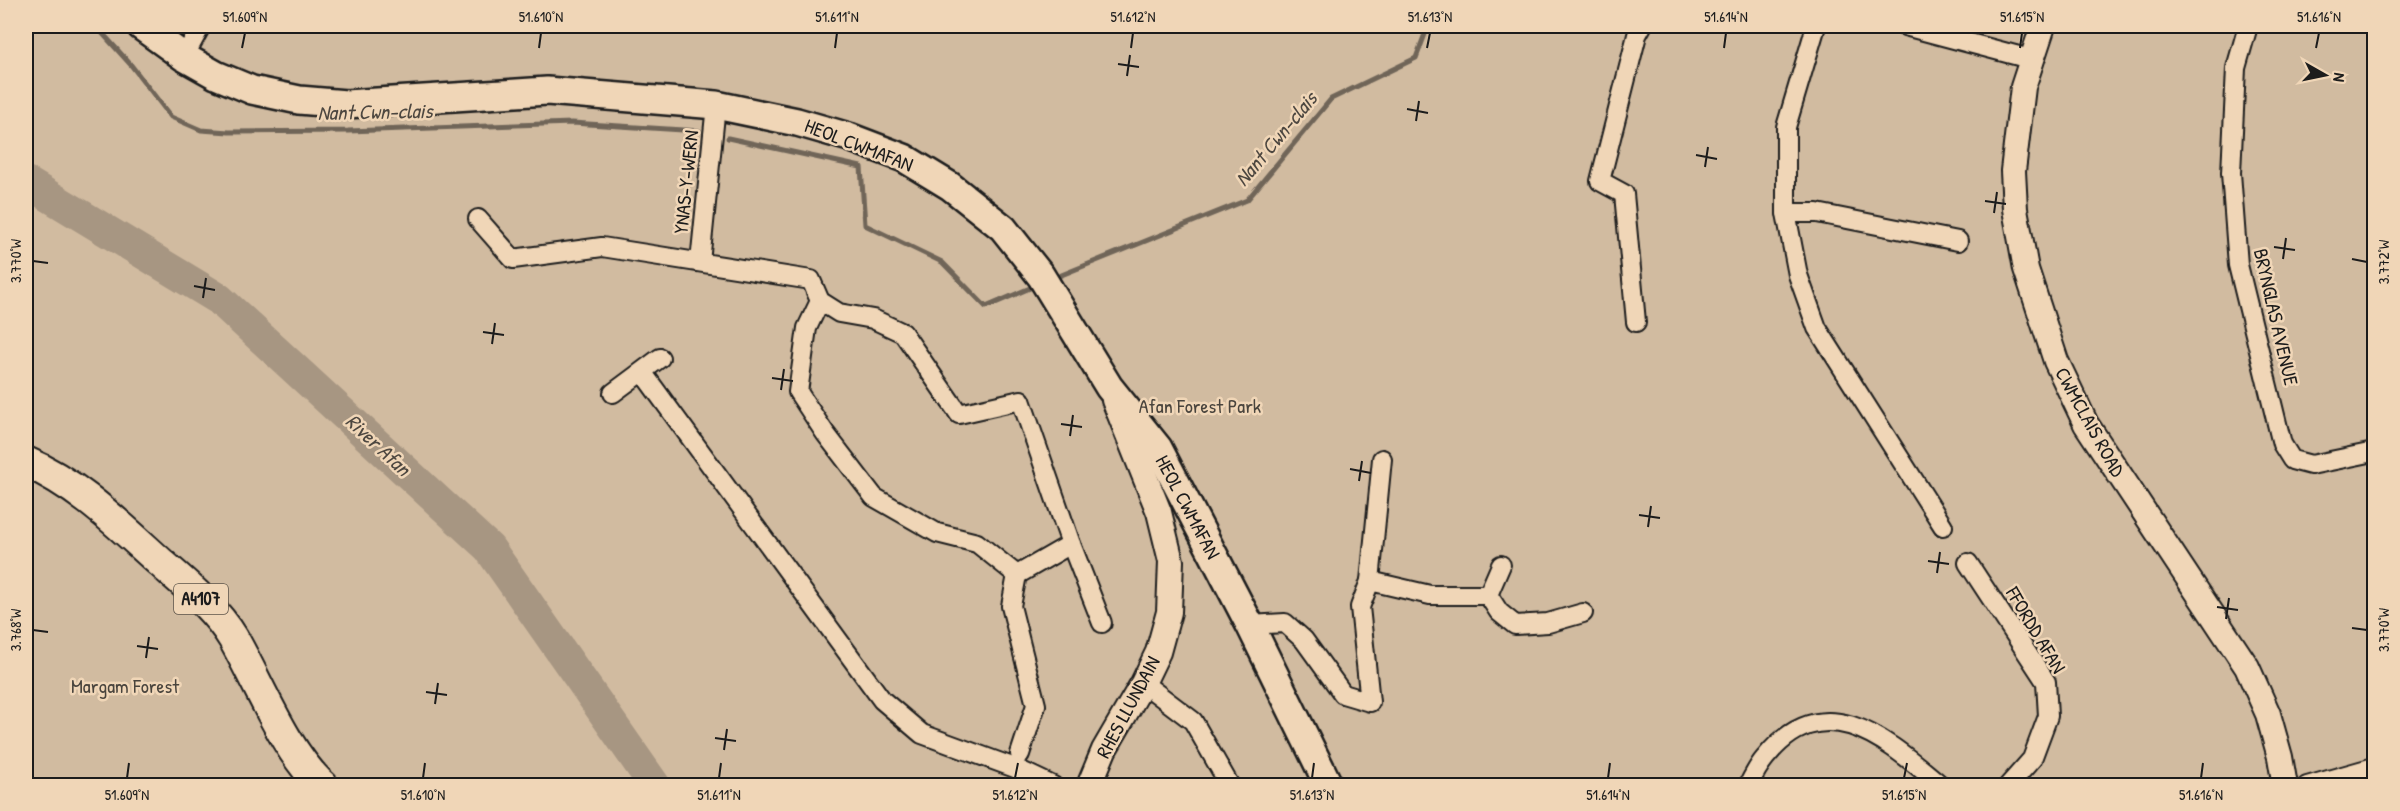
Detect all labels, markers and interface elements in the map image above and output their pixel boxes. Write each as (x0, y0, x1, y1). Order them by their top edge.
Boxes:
text: 51.609°N (223, 6, 267, 27)
text: 51.610°N (519, 6, 563, 27)
text: 51.611°N (815, 6, 859, 27)
text: 51.612°N (1111, 6, 1155, 27)
text: 51.613°N (1408, 6, 1452, 27)
text: 51.614°N (1704, 6, 1748, 27)
text: 51.615°N (2000, 6, 2044, 27)
text: 51.616°N (2297, 6, 2341, 27)
north arrow (2295, 45, 2355, 105)
text: N (2328, 71, 2351, 84)
water label: Nant Cwn-clais (1228, 84, 1325, 192)
water label: Nant Cwn-clais (317, 96, 435, 127)
street label: HEOL CWMAFAN (801, 111, 917, 178)
street label: YNAS-Y-WERN (667, 129, 704, 235)
text: 3.770°W (5, 238, 26, 283)
text: 3.772°W (2373, 239, 2394, 284)
street label: BRYNGLAS AVENUE (2248, 246, 2305, 388)
street label: CWMCLAIS ROAD (2049, 362, 2132, 482)
park label: Afan Forest Park (1139, 392, 1261, 419)
water label: River Afan (339, 407, 418, 483)
street label: HEOL CWMAFAN (1150, 450, 1227, 564)
street label: FFORDD AFAN (1999, 581, 2073, 678)
road number: A4107 (174, 584, 228, 614)
text: 3.770°W (2373, 607, 2394, 652)
text: 3.768°W (5, 608, 26, 651)
street label: RHES LLUNDAIN (1089, 651, 1166, 763)
park label: Margam Forest (71, 672, 180, 699)
text: 51.609°N (105, 784, 149, 805)
text: 51.610°N (401, 784, 445, 805)
text: 51.611°N (697, 784, 741, 805)
text: 51.612°N (993, 784, 1037, 805)
text: 51.613°N (1290, 784, 1334, 805)
text: 51.614°N (1586, 784, 1630, 805)
text: 51.615°N (1882, 784, 1926, 805)
text: 51.616°N (2179, 784, 2223, 805)

